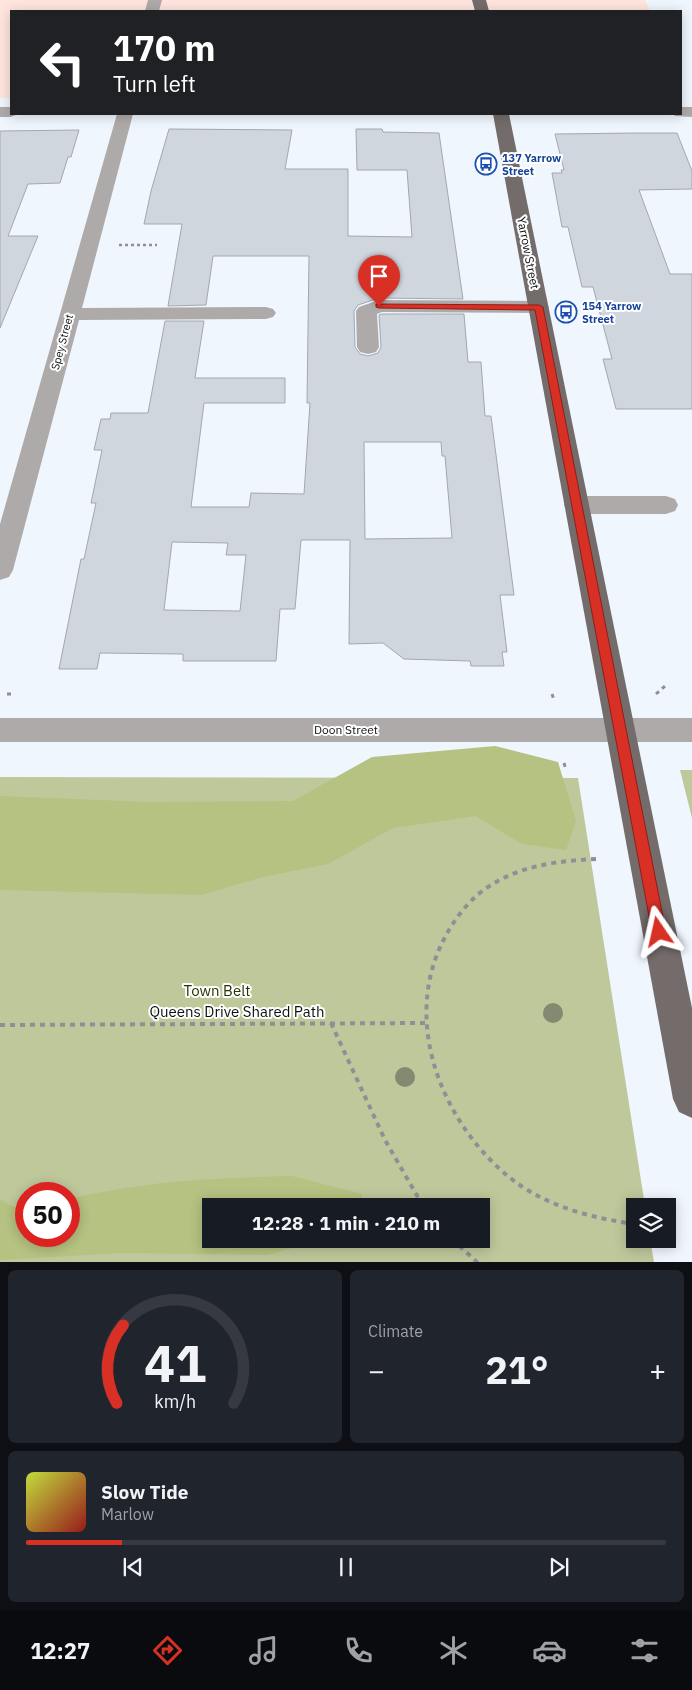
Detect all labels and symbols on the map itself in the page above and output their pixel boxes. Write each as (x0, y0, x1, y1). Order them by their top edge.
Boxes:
place label: 137 Yarrow Street (502, 151, 562, 178)
bus stop icon: 137 Yarrow Street (474, 152, 498, 176)
street label: Yarrow Street (514, 215, 543, 290)
pin (358, 255, 400, 306)
place label: 154 Yarrow Street (582, 299, 642, 326)
bus stop icon: 154 Yarrow Street (554, 300, 578, 324)
street label: Spey Street (48, 313, 76, 371)
street label: Doon Street (314, 722, 378, 737)
position arrow (632, 905, 684, 957)
park label: Town Belt (184, 981, 250, 1000)
street label: Queens Drive Shared Path (149, 1002, 325, 1021)
speed limit sign: 50 (15, 1182, 80, 1247)

